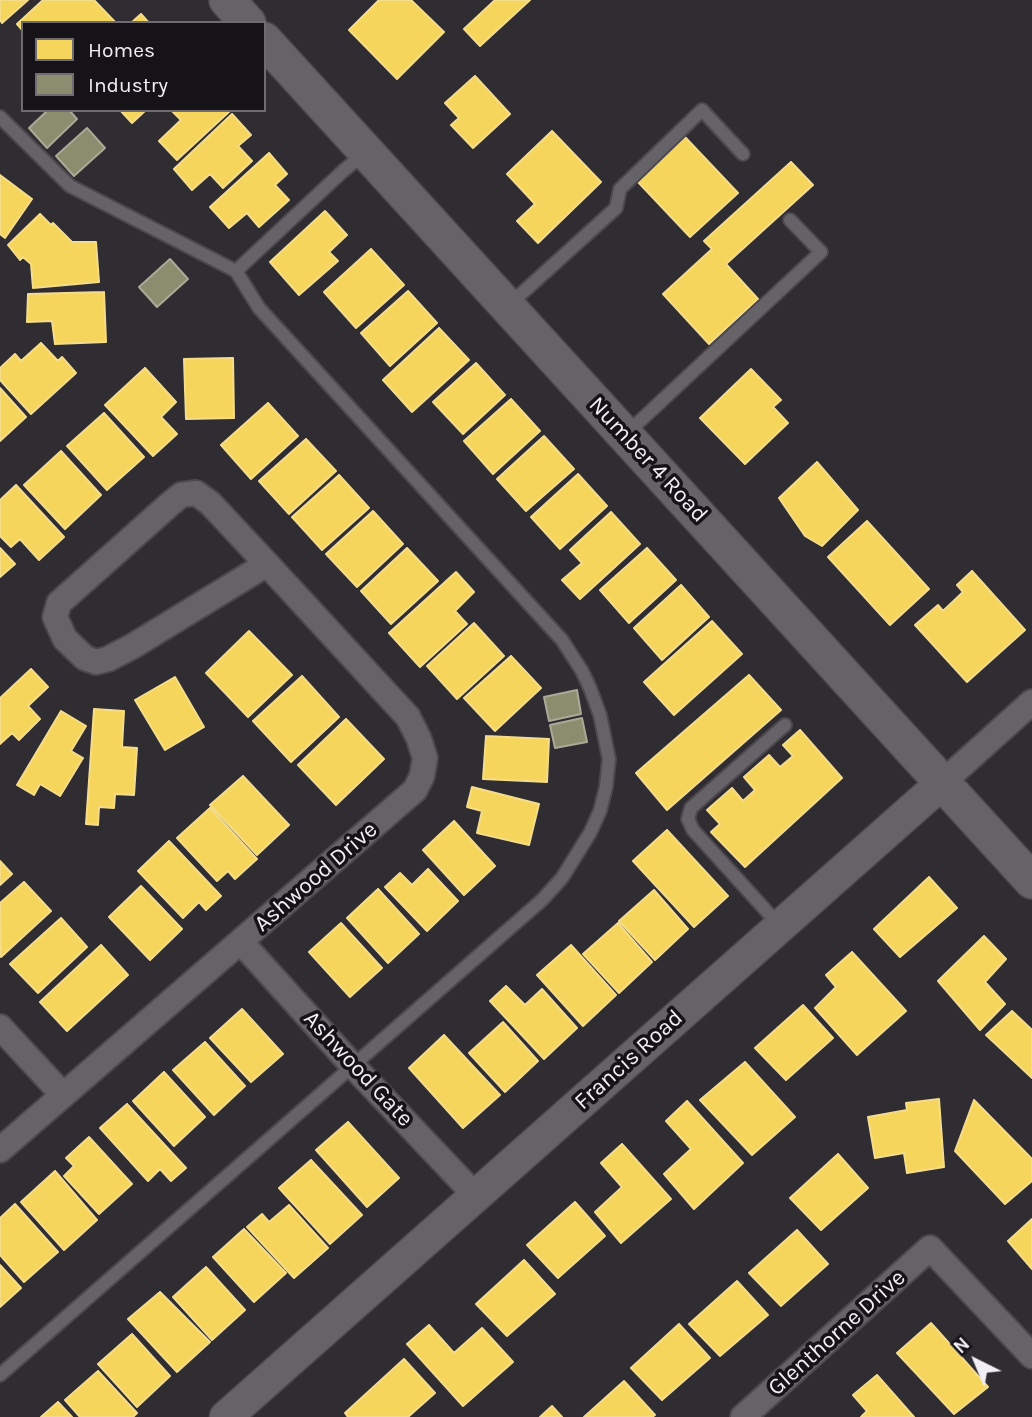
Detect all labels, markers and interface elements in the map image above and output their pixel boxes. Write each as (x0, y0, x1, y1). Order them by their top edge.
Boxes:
legend (21, 21, 266, 112)
text: Homes (88, 38, 155, 62)
text: Industry (88, 73, 168, 97)
street label: Number 4 Road (583, 391, 713, 529)
street label: Ashwood Drive (249, 816, 383, 938)
street label: Francis Road (569, 1004, 689, 1116)
street label: Ashwood Gate (297, 1005, 419, 1133)
street label: Glenthorne Drive (763, 1264, 911, 1402)
north arrow (941, 1326, 1011, 1396)
text: N (949, 1333, 974, 1358)

